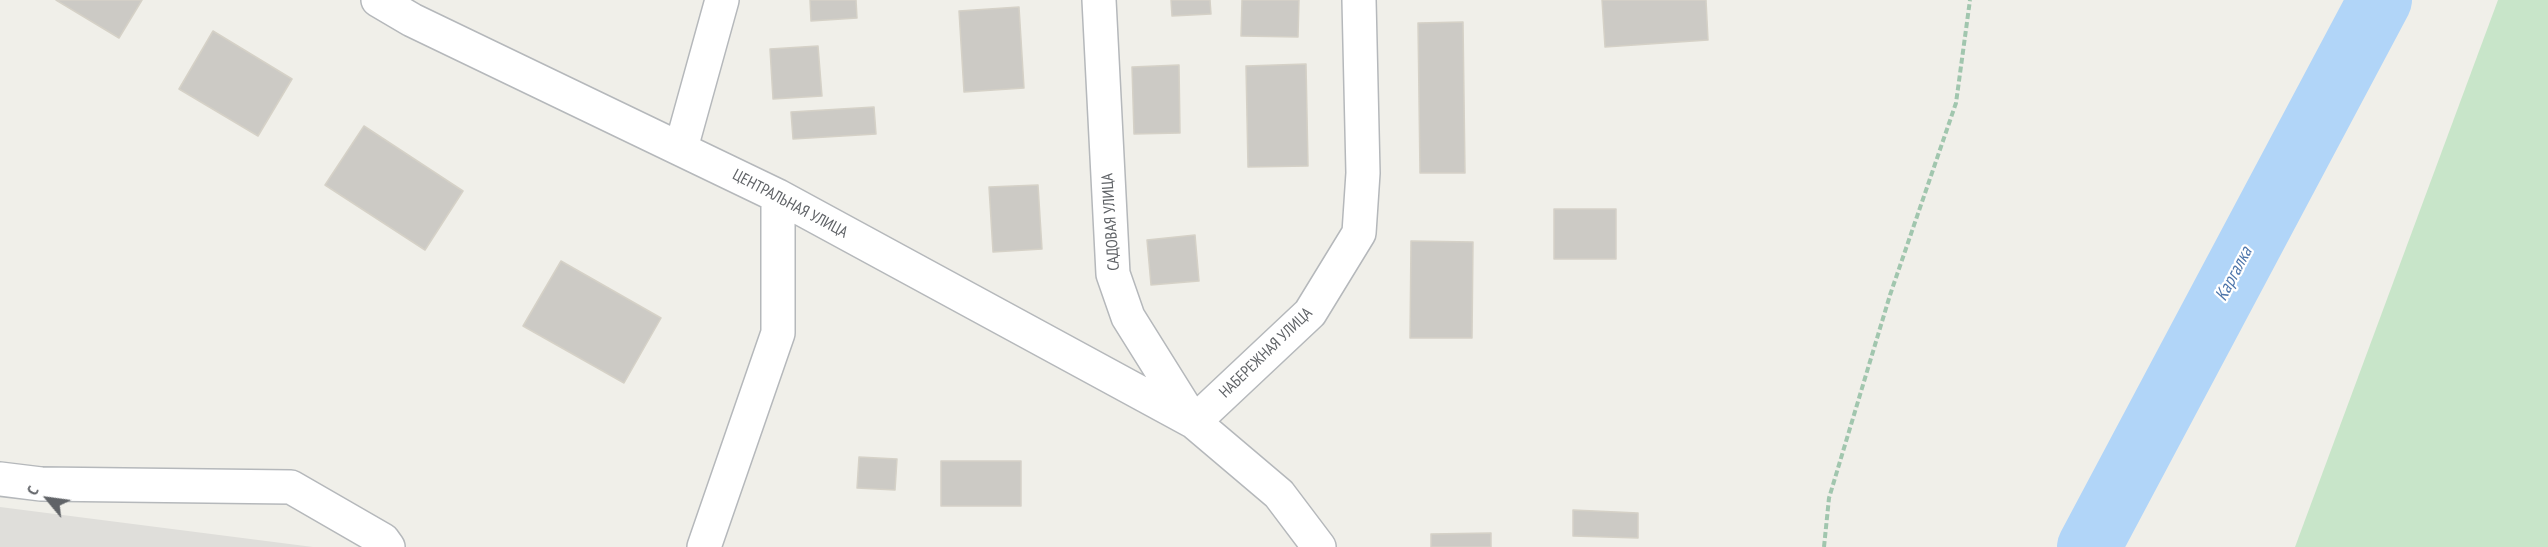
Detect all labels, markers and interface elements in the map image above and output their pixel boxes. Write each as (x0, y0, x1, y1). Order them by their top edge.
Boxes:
street label: ЦЕНТРАЛЬНАЯ УЛИЦА (729, 166, 851, 242)
street label: САДОВАЯ УЛИЦА (1098, 173, 1124, 271)
water label: Каргалка (2211, 243, 2257, 305)
street label: НАБЕРЕЖНАЯ УЛИЦА (1216, 304, 1316, 402)
north arrow (18, 469, 78, 529)
text: С (22, 482, 43, 498)

